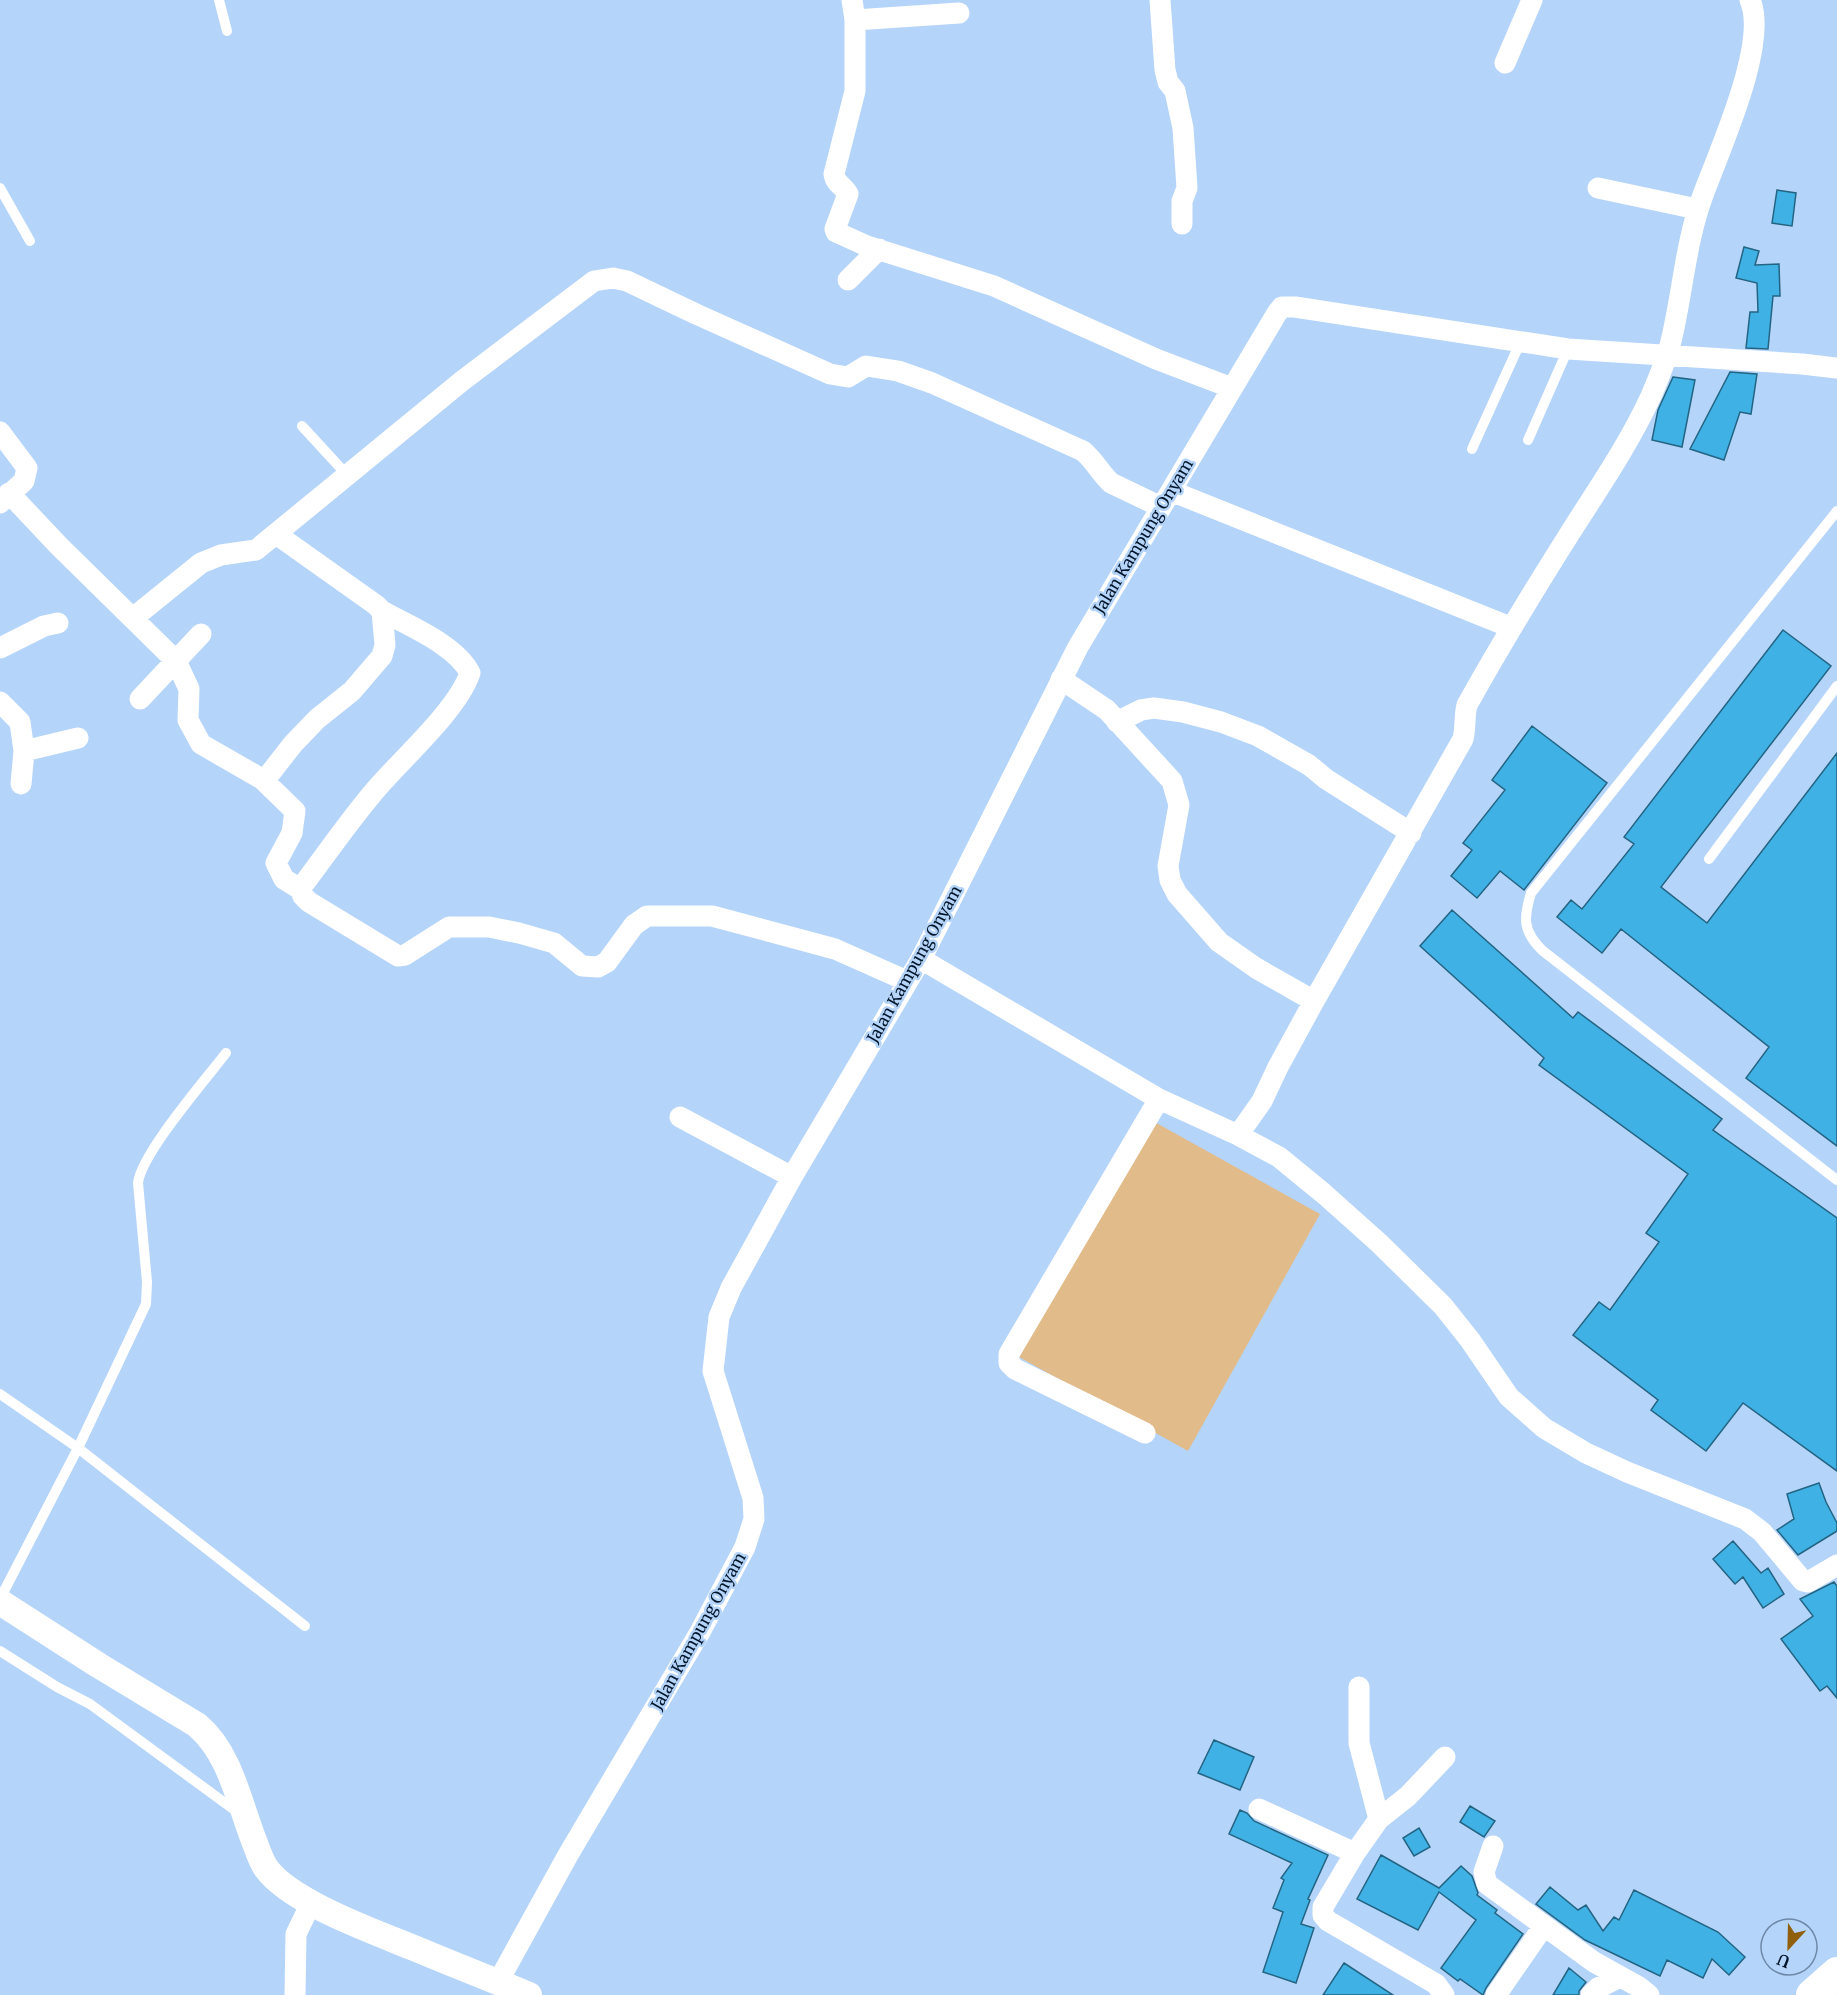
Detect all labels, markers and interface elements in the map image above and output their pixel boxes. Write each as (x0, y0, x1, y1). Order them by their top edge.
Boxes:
street label: Jalan Kampung Onyam (1088, 455, 1197, 618)
street label: Jalan Kampung Onyam (862, 882, 966, 1047)
street label: Jalan Kampung Onyam (646, 1549, 750, 1714)
north arrow (1759, 1917, 1819, 1977)
text: U (1774, 1949, 1793, 1972)

